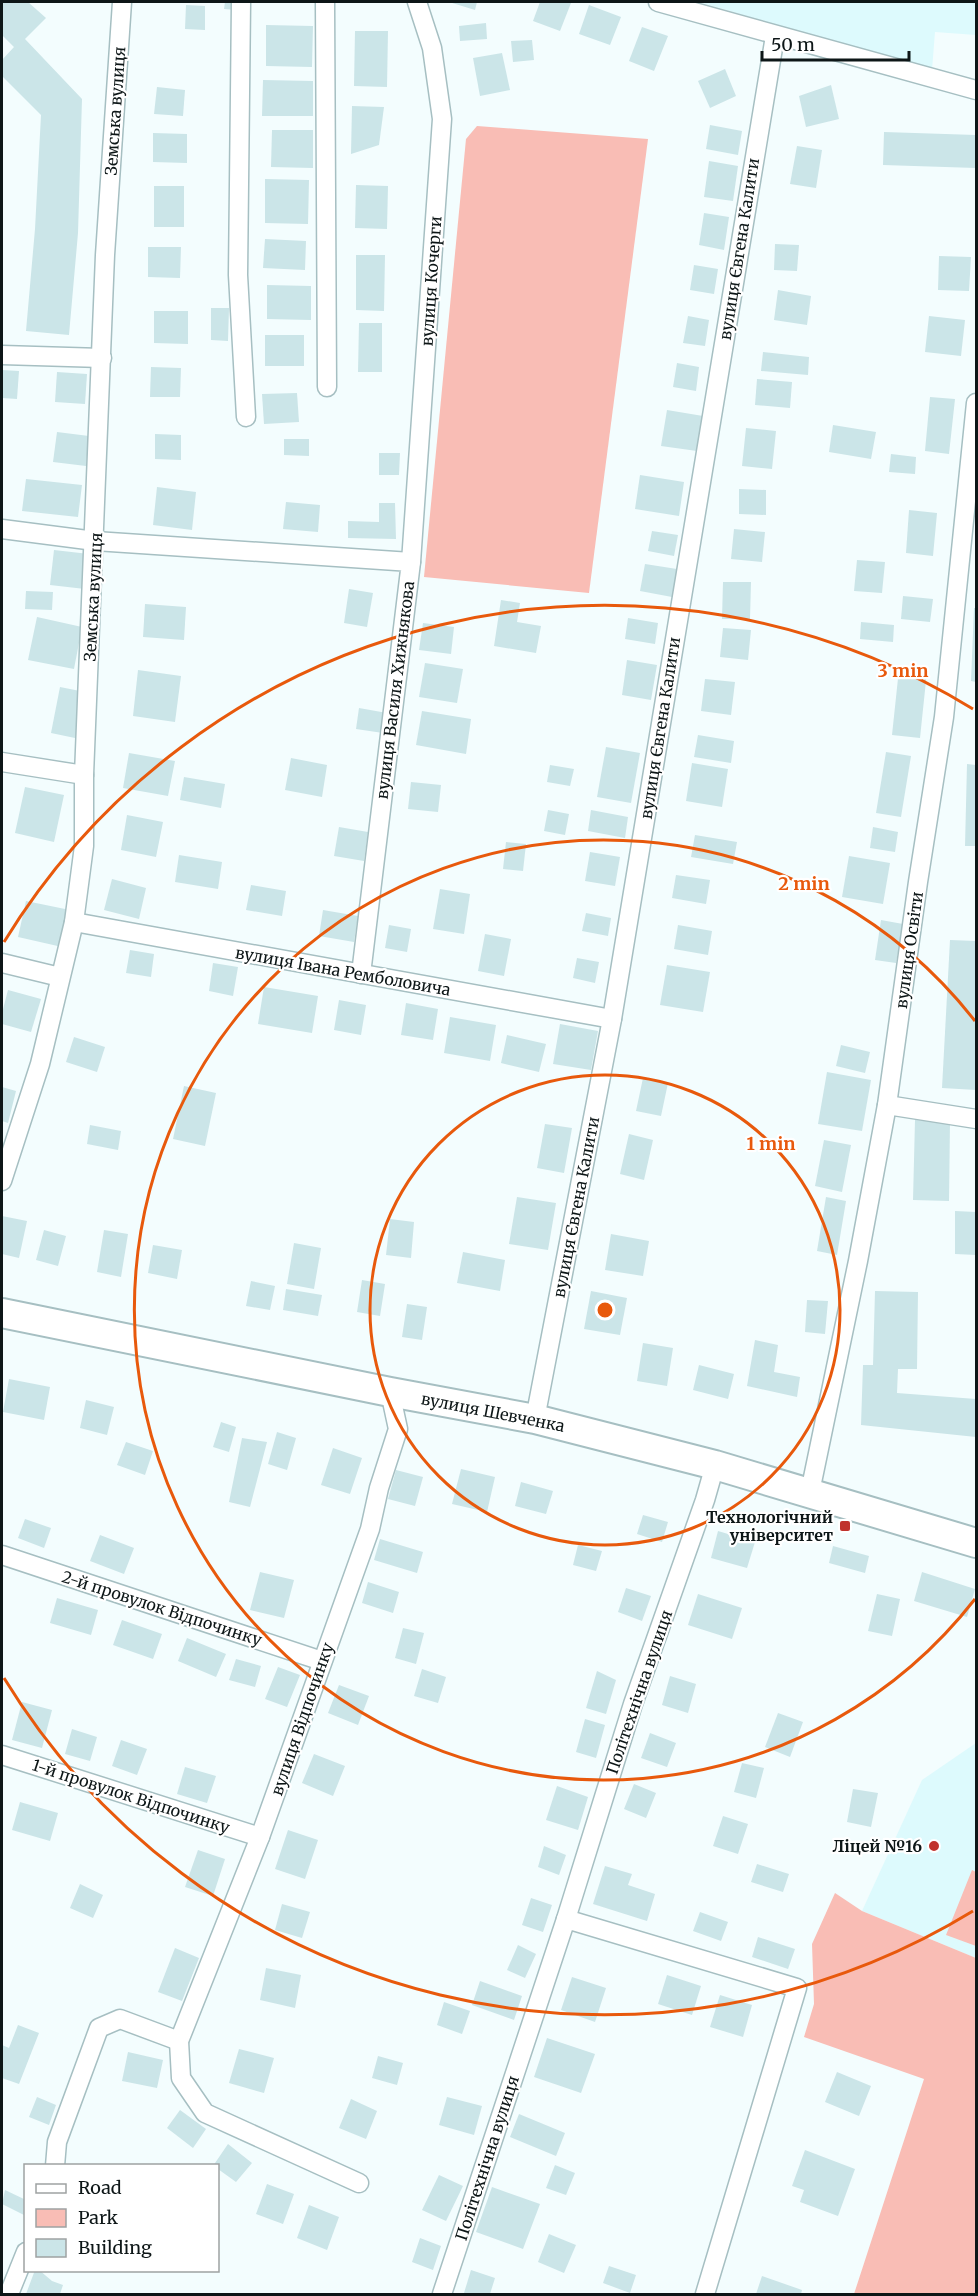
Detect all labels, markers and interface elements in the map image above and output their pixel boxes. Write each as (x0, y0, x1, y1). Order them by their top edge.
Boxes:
scale bar (762, 24, 909, 62)
text: 50 m (771, 33, 815, 56)
street label: Земська вулиця (101, 46, 129, 176)
street label: вулиця Євгена Калити (715, 157, 763, 341)
street label: вулиця Кочерги (416, 215, 446, 347)
street label: Земська вулиця (80, 532, 106, 662)
street label: вулиця Василя Хижнякова (372, 579, 418, 800)
street label: вулиця Євгена Калити (636, 636, 684, 820)
text: 3 min (878, 659, 928, 682)
text: 2 min (778, 872, 830, 895)
street label: вулиця Освіти (891, 890, 927, 1010)
street label: вулиця Івана Ремболовича (234, 942, 453, 1000)
street label: вулиця Євгена Калити (549, 1115, 603, 1299)
text: 1 min (746, 1132, 796, 1155)
centre of rings (595, 1300, 615, 1320)
street label: вулиця Шевченка (419, 1388, 567, 1436)
place label: Технологічний університет (706, 1507, 833, 1545)
marker: Технологічний університет (838, 1519, 852, 1533)
street label: 2-й провулок Відпочинку (60, 1566, 265, 1650)
street label: Політехнічна вулиця (602, 1607, 676, 1777)
street label: вулиця Відпочинку (266, 1639, 338, 1798)
street label: 1-й провулок Відпочинку (30, 1755, 233, 1838)
place label: Ліцей №16 (832, 1836, 922, 1856)
marker: Ліцей №16 (927, 1839, 941, 1853)
street label: Політехнічна вулиця (451, 2073, 523, 2243)
legend (24, 2164, 219, 2272)
text: Road (78, 2176, 122, 2199)
text: Park (78, 2206, 119, 2229)
text: Building (78, 2236, 152, 2259)

